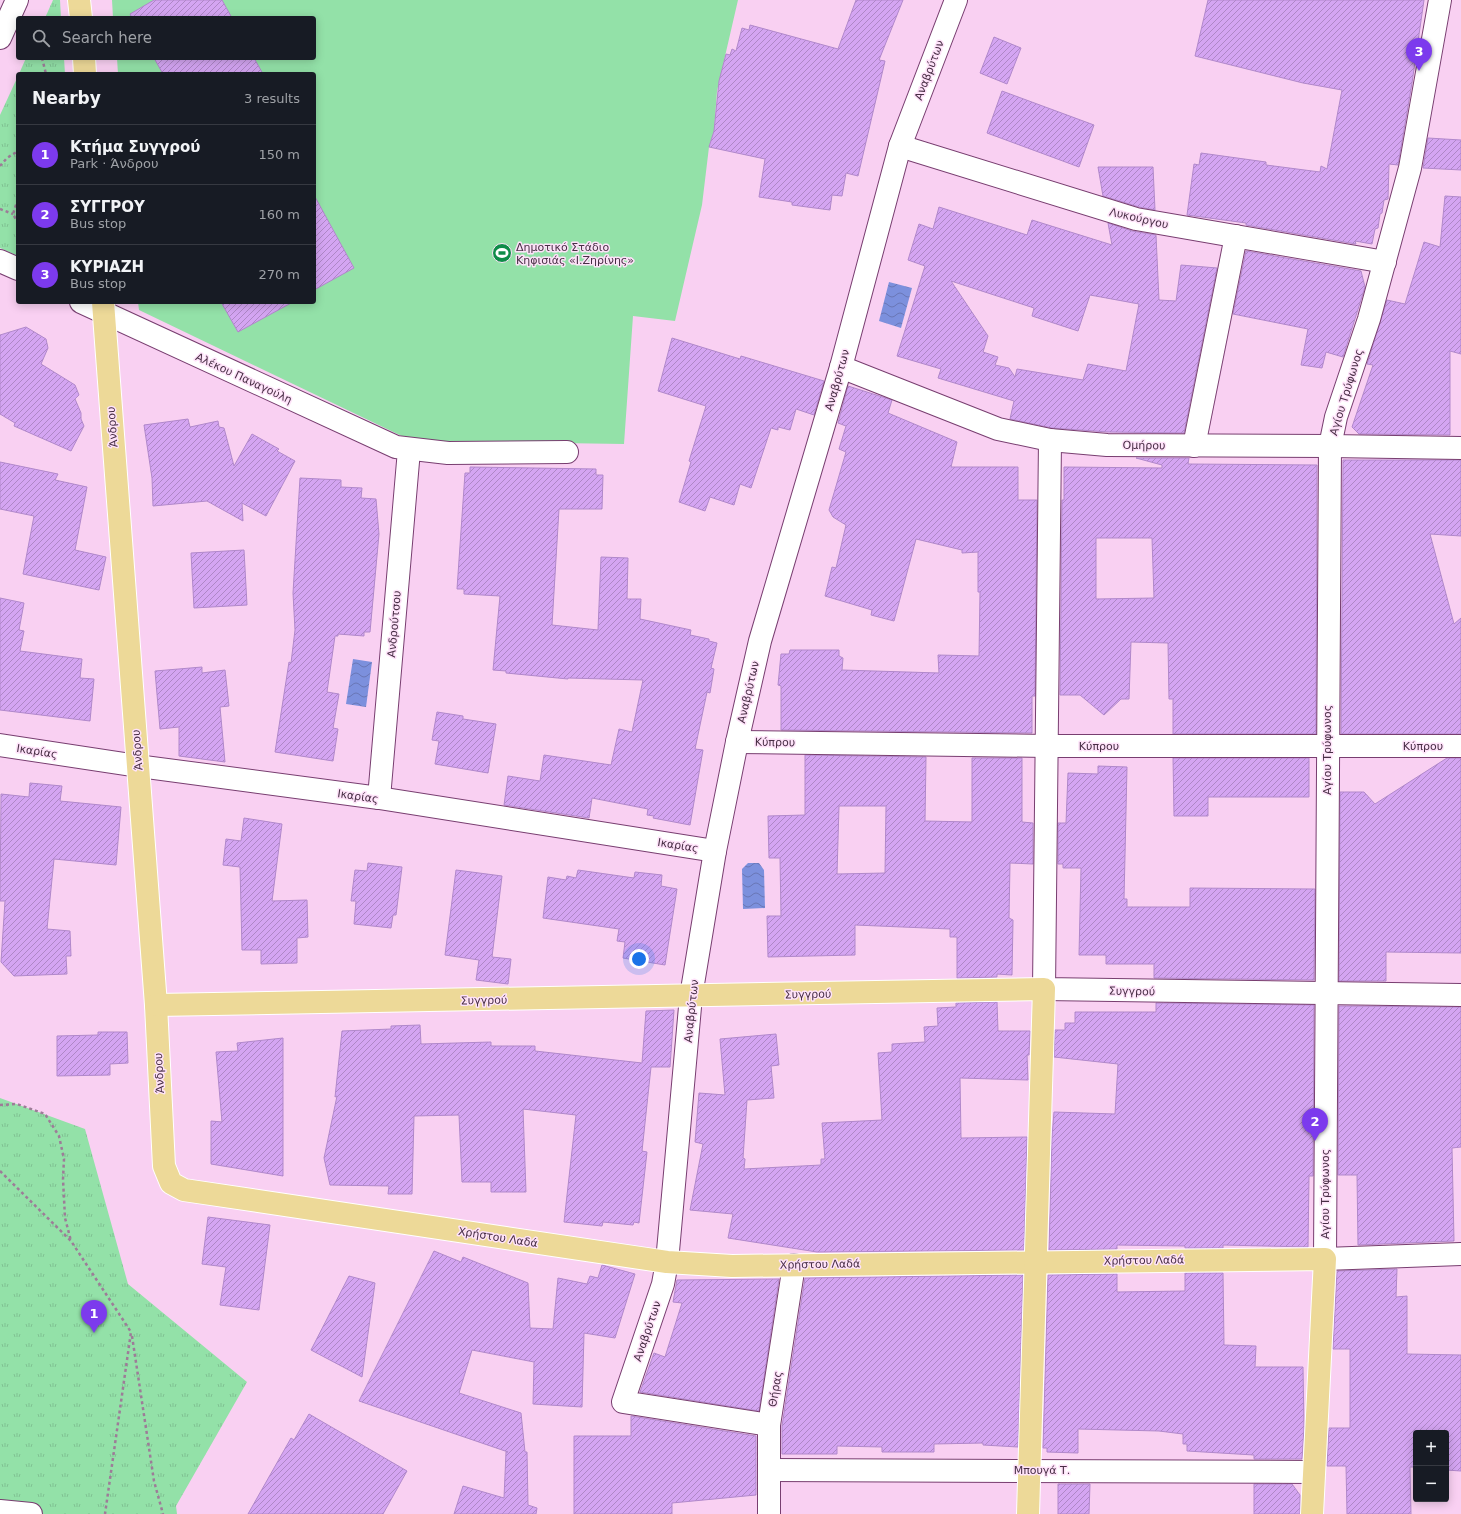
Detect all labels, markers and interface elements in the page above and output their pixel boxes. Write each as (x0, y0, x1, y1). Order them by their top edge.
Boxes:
search box (16, 16, 316, 60)
icon: search (30, 27, 52, 49)
text: Search here (62, 29, 152, 47)
street label: Αναβρύτων (912, 38, 947, 102)
pin: 3 (1406, 38, 1432, 71)
text: Nearby (32, 88, 101, 108)
text: 3 results (244, 91, 300, 106)
text: Κτήμα Συγγρού (70, 138, 200, 156)
text: 1 (40, 147, 50, 162)
text: 150 m (258, 147, 300, 162)
text: Park · Άνδρου (70, 156, 158, 171)
text: ΣΥΓΓΡΟΥ (70, 198, 145, 216)
street label: Λυκούργου (1108, 205, 1170, 232)
text: 2 (40, 207, 50, 222)
text: 160 m (258, 207, 300, 222)
text: Bus stop (70, 216, 126, 231)
place label: Δημοτικό Στάδιο Κηφισιάς «Ι.Ζηρίνης» (516, 241, 634, 267)
sports icon: Δημοτικό Στάδιο Κηφισιάς «Ι.Ζηρίνης» (491, 242, 513, 264)
text: ΚΥΡΙΑΖΗ (70, 258, 144, 276)
text: 3 (40, 267, 50, 282)
text: 270 m (258, 267, 300, 282)
text: Bus stop (70, 276, 126, 291)
street label: Αγίου Τρύφωνος (1327, 347, 1366, 437)
street label: Αναβρύτων (823, 348, 852, 412)
street label: Αλέκου Παναγούλη (193, 350, 294, 407)
street label: Άνδρου (105, 406, 120, 448)
street label: Ομήρου (1123, 439, 1165, 452)
street label: Ανδρούτσου (385, 590, 404, 658)
street label: Αναβρύτων (735, 660, 762, 724)
street label: Αγίου Τρύφωνος (1321, 705, 1334, 795)
street label: Άνδρου (130, 729, 145, 771)
street label: Κύπρου (755, 736, 795, 749)
street label: Κύπρου (1079, 740, 1119, 753)
street label: Κύπρου (1403, 740, 1443, 753)
street label: Ικαρίας (15, 742, 58, 761)
street label: Ικαρίας (337, 787, 379, 806)
street label: Ικαρίας (656, 836, 699, 855)
your location (629, 949, 649, 969)
street label: Αναβρύτων (682, 979, 701, 1043)
street label: Συγγρού (1109, 985, 1155, 998)
street label: Συγγρού (785, 988, 831, 1001)
street label: Συγγρού (461, 994, 507, 1007)
street label: Άνδρου (152, 1052, 167, 1094)
pin: 2 (1302, 1108, 1328, 1141)
street label: Αγίου Τρύφωνος (1319, 1149, 1332, 1239)
street label: Χρήστου Λαδά (457, 1225, 539, 1250)
street label: Χρήστου Λαδά (1104, 1253, 1184, 1268)
street label: Χρήστου Λαδά (780, 1257, 860, 1272)
street label: Αναβρύτων (631, 1299, 664, 1363)
pin: 1 (81, 1300, 107, 1333)
street label: Θήρας (766, 1370, 785, 1408)
map controls (1413, 1430, 1449, 1502)
button: + (1413, 1430, 1449, 1466)
street label: Μπουγά Τ. (1014, 1464, 1070, 1477)
button: − (1413, 1466, 1449, 1502)

